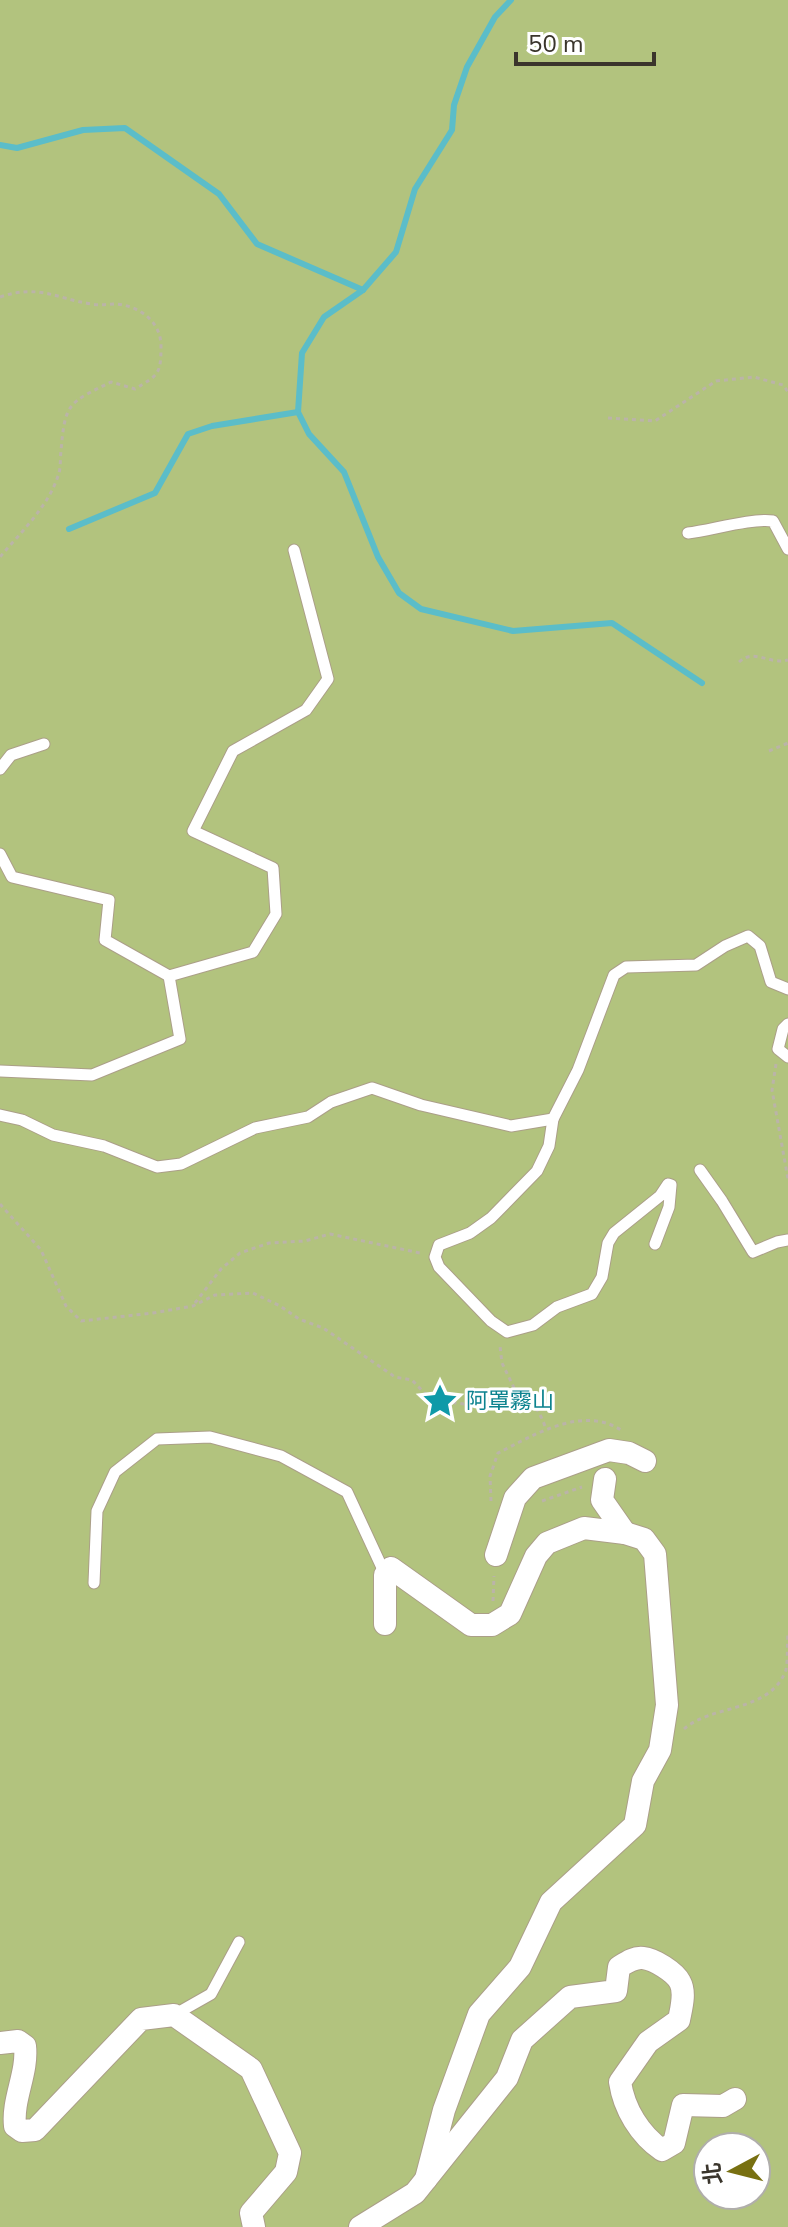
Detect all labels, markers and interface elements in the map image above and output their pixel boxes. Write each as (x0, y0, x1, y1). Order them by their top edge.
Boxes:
scale bar (516, 16, 654, 66)
text: 50 m (528, 28, 584, 60)
place icon: 阿罩霧山 (421, 1382, 459, 1420)
place label: 阿罩霧山 (466, 1386, 554, 1416)
north arrow (692, 2131, 772, 2211)
text: 北 (697, 2161, 729, 2186)

